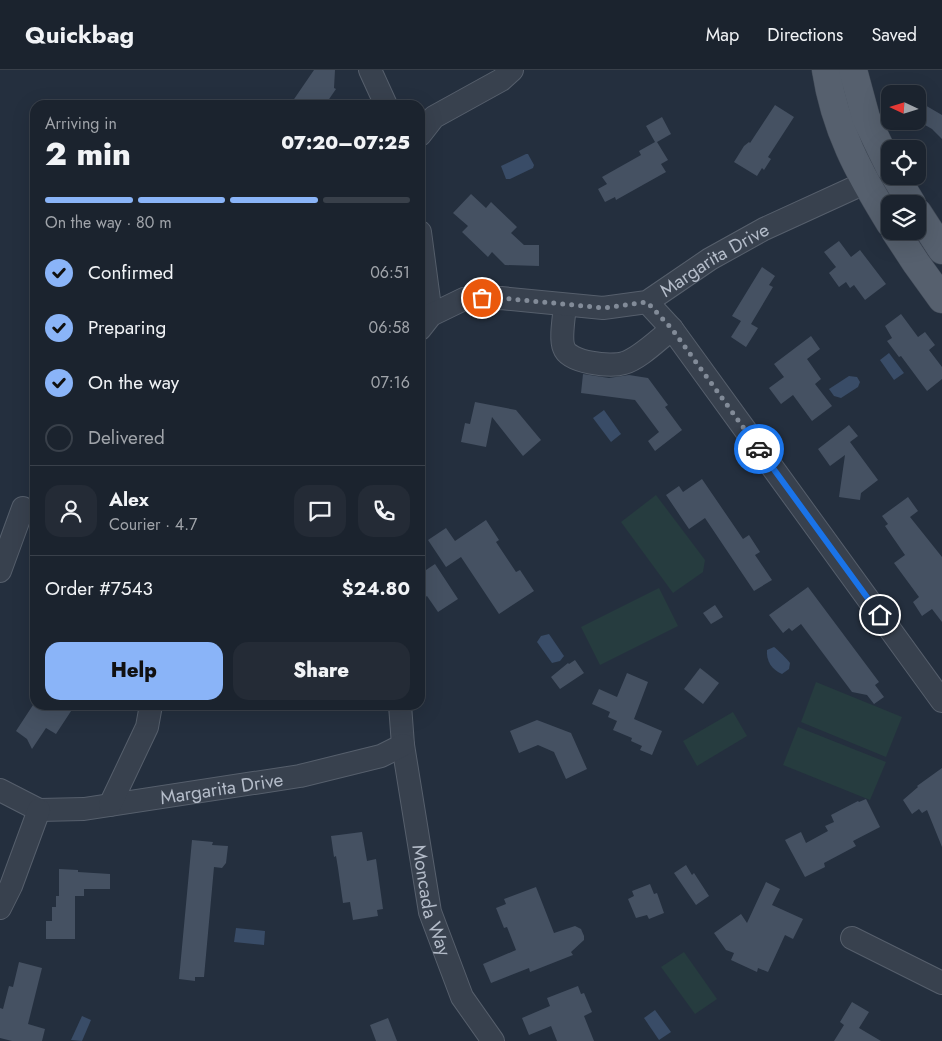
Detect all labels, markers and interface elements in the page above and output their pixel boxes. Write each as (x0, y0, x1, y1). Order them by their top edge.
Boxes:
text: Quickbag (25, 17, 134, 52)
text: Map (706, 22, 739, 48)
text: Directions (767, 22, 843, 48)
text: Saved (871, 22, 917, 48)
north arrow (881, 85, 926, 130)
map controls (881, 85, 926, 240)
text: Arriving in (45, 112, 117, 135)
text: 07:20–07:25 (281, 129, 410, 156)
text: 2 min (45, 131, 131, 177)
button: locate (881, 140, 926, 185)
button: layers (881, 195, 926, 240)
text: On the way · 80 m (45, 211, 172, 234)
street label: Margarita Drive (654, 216, 774, 304)
icon: check (45, 259, 73, 287)
text: Confirmed (88, 259, 174, 286)
text: 06:51 (370, 261, 410, 284)
pin (461, 277, 503, 319)
icon: bag (468, 284, 496, 312)
icon: check (45, 314, 73, 342)
text: Preparing (88, 314, 166, 341)
text: 06:58 (369, 316, 410, 339)
icon: check (45, 369, 73, 397)
text: On the way (88, 369, 179, 396)
text: 07:16 (371, 371, 410, 394)
text: Delivered (88, 424, 165, 451)
courier (734, 424, 784, 474)
icon: car (745, 435, 773, 463)
button: person (45, 485, 97, 537)
button: chat (294, 485, 346, 537)
button: phone (358, 485, 410, 537)
text: Alex (109, 486, 149, 513)
text: Courier · 4.7 (109, 513, 197, 536)
text: Order #7543 (45, 575, 153, 602)
text: $24.80 (342, 575, 410, 602)
pin (859, 594, 901, 636)
icon: home (866, 601, 894, 629)
button: Help (45, 642, 223, 700)
button: Share (233, 642, 410, 700)
street label: Margarita Drive (158, 766, 285, 811)
street label: Moncada Way (405, 843, 458, 960)

